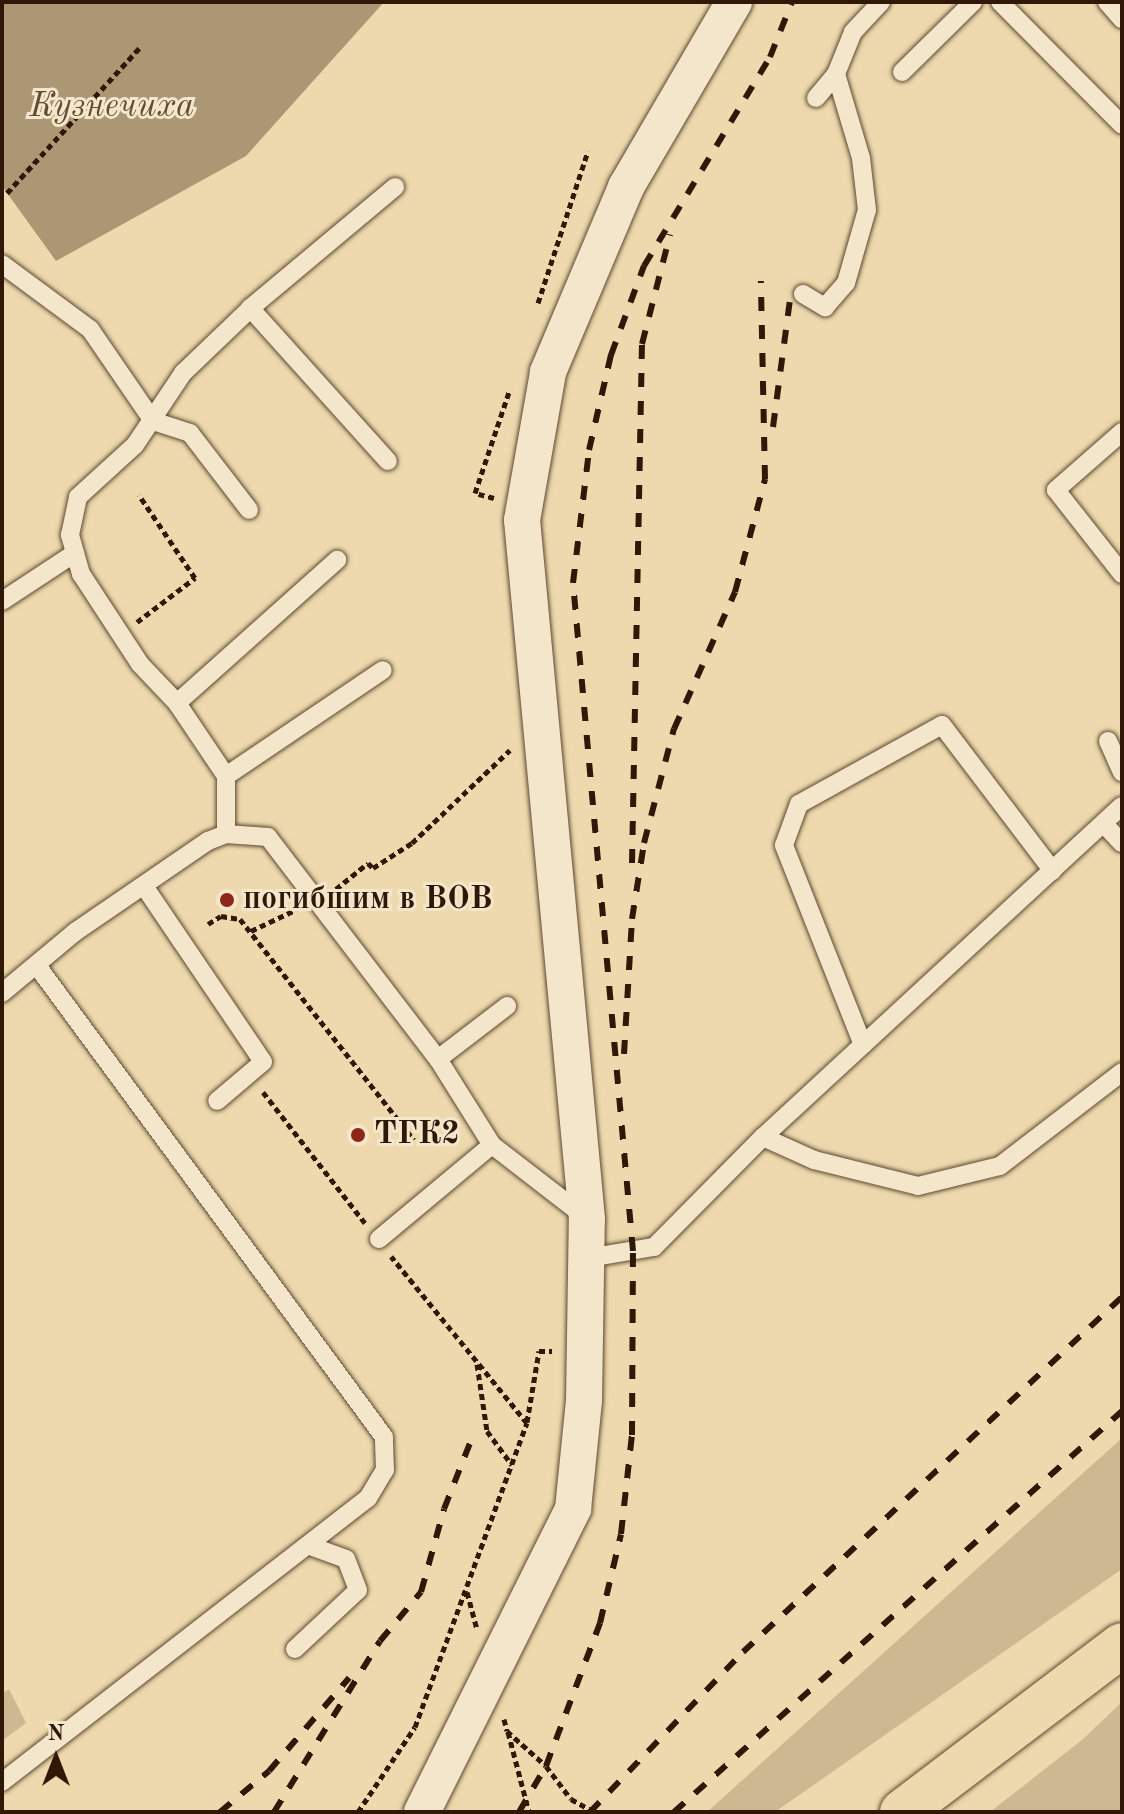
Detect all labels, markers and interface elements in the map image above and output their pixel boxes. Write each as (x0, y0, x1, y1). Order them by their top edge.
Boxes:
water label: Кузнечиха (30, 88, 194, 128)
place label: погибшим в ВОВ (243, 881, 493, 919)
marker: погибшим в ВОВ (218, 891, 236, 909)
place label: ТГК2 (374, 1116, 460, 1154)
marker: ТГК2 (349, 1126, 367, 1144)
north arrow (16, 1718, 96, 1798)
text: N (48, 1723, 64, 1745)

